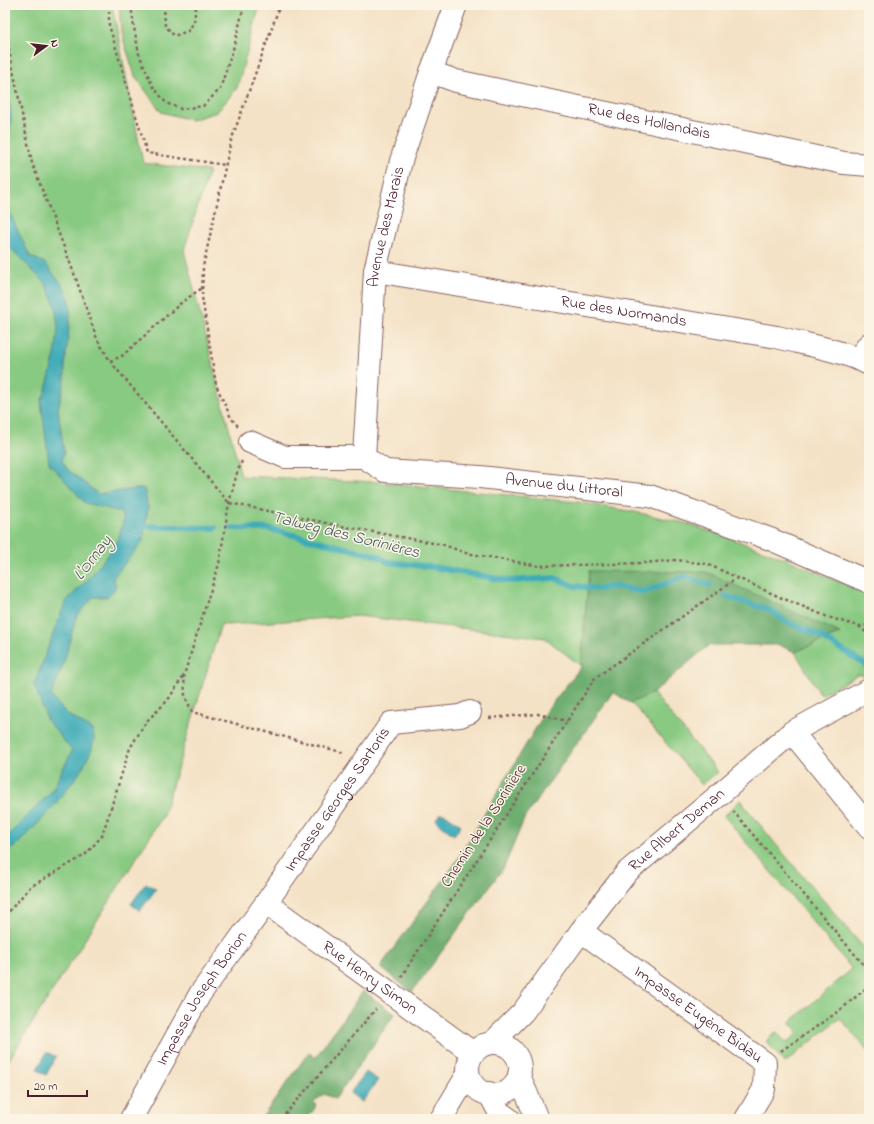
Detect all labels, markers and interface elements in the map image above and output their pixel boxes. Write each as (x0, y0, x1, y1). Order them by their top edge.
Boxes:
north arrow (26, 26, 66, 66)
text: N (46, 38, 63, 49)
street label: Rue des Hollandais (585, 97, 713, 147)
street label: Avenue des Marais (362, 164, 411, 288)
street label: Rue des Normands (559, 290, 689, 334)
street label: Avenue du Littoral (504, 468, 624, 505)
water label: Talweg des Sorinières (269, 505, 423, 566)
water label: L'Ornay (67, 530, 120, 587)
street label: Impasse Georges Sartoris (279, 722, 397, 877)
street label: Chemin de la Sorinière (435, 759, 533, 892)
street label: Rue Albert Deman (623, 783, 731, 878)
street label: Impasse Joseph Borion (151, 926, 254, 1070)
street label: Rue Henry Simon (317, 935, 423, 1021)
street label: Impasse Eugène Bidau (629, 960, 767, 1069)
scale bar (28, 1072, 87, 1098)
text: 20 m (34, 1078, 57, 1096)

